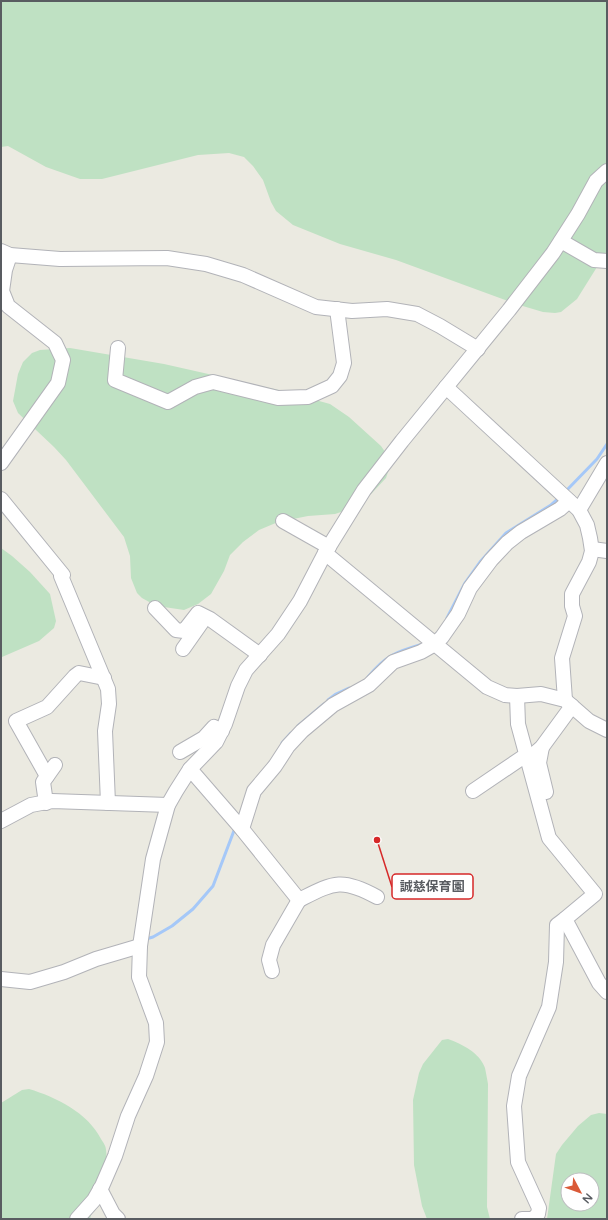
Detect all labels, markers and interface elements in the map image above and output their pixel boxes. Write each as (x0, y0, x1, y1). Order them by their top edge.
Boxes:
callout: 誠慈保育園 (392, 874, 473, 899)
text: 誠慈保育園 (399, 879, 465, 895)
north arrow (560, 1172, 600, 1212)
text: N (579, 1191, 595, 1206)

